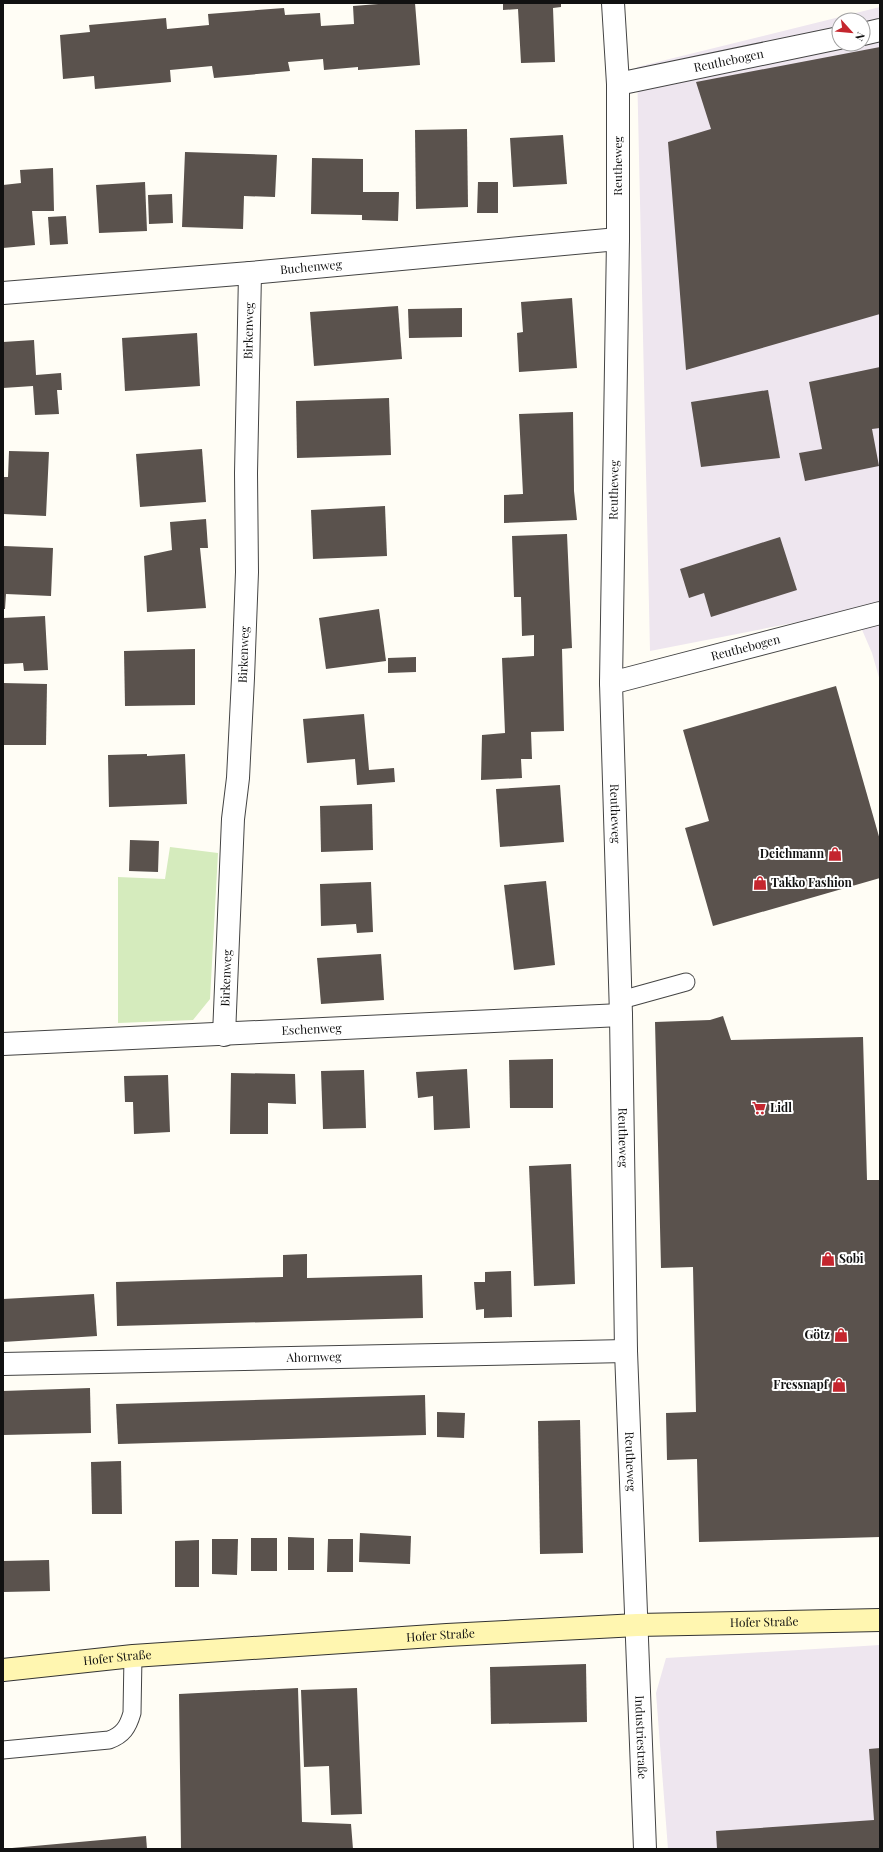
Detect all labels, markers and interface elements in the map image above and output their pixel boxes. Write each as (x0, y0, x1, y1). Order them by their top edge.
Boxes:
north arrow (831, 12, 871, 52)
text: N (852, 30, 869, 44)
street label: Reuthebogen (692, 45, 765, 75)
street label: Reutheweg (609, 135, 625, 196)
street label: Buchenweg (279, 255, 343, 277)
street label: Birkenweg (239, 301, 256, 359)
street label: Reutheweg (604, 459, 622, 520)
street label: Birkenweg (234, 625, 252, 683)
street label: Reuthebogen (709, 630, 782, 664)
street label: Reutheweg (607, 784, 625, 844)
place label: Deichmann (760, 845, 825, 861)
shop icon: Deichmann (827, 846, 843, 862)
place label: Takko Fashion (771, 874, 852, 890)
shop icon: Takko Fashion (752, 875, 768, 891)
street label: Birkenweg (216, 949, 235, 1007)
street label: Eschenweg (281, 1019, 343, 1038)
place label: Lidl (770, 1099, 792, 1115)
supermarket icon: Lidl (751, 1100, 767, 1116)
street label: Reutheweg (615, 1108, 632, 1168)
place label: Sobi (839, 1250, 864, 1266)
shop icon: Sobi (820, 1251, 836, 1267)
place label: Götz (804, 1326, 830, 1342)
shop icon: Götz (833, 1327, 849, 1343)
street label: Ahornweg (285, 1348, 342, 1365)
place label: Fressnapf (773, 1376, 830, 1392)
shop icon: Fressnapf (831, 1377, 847, 1393)
street label: Reutheweg (622, 1431, 640, 1492)
street label: Hofer Straße (730, 1613, 799, 1630)
street label: Hofer Straße (406, 1625, 475, 1645)
street label: Hofer Straße (82, 1646, 152, 1668)
street label: Industriestraße (632, 1695, 651, 1779)

